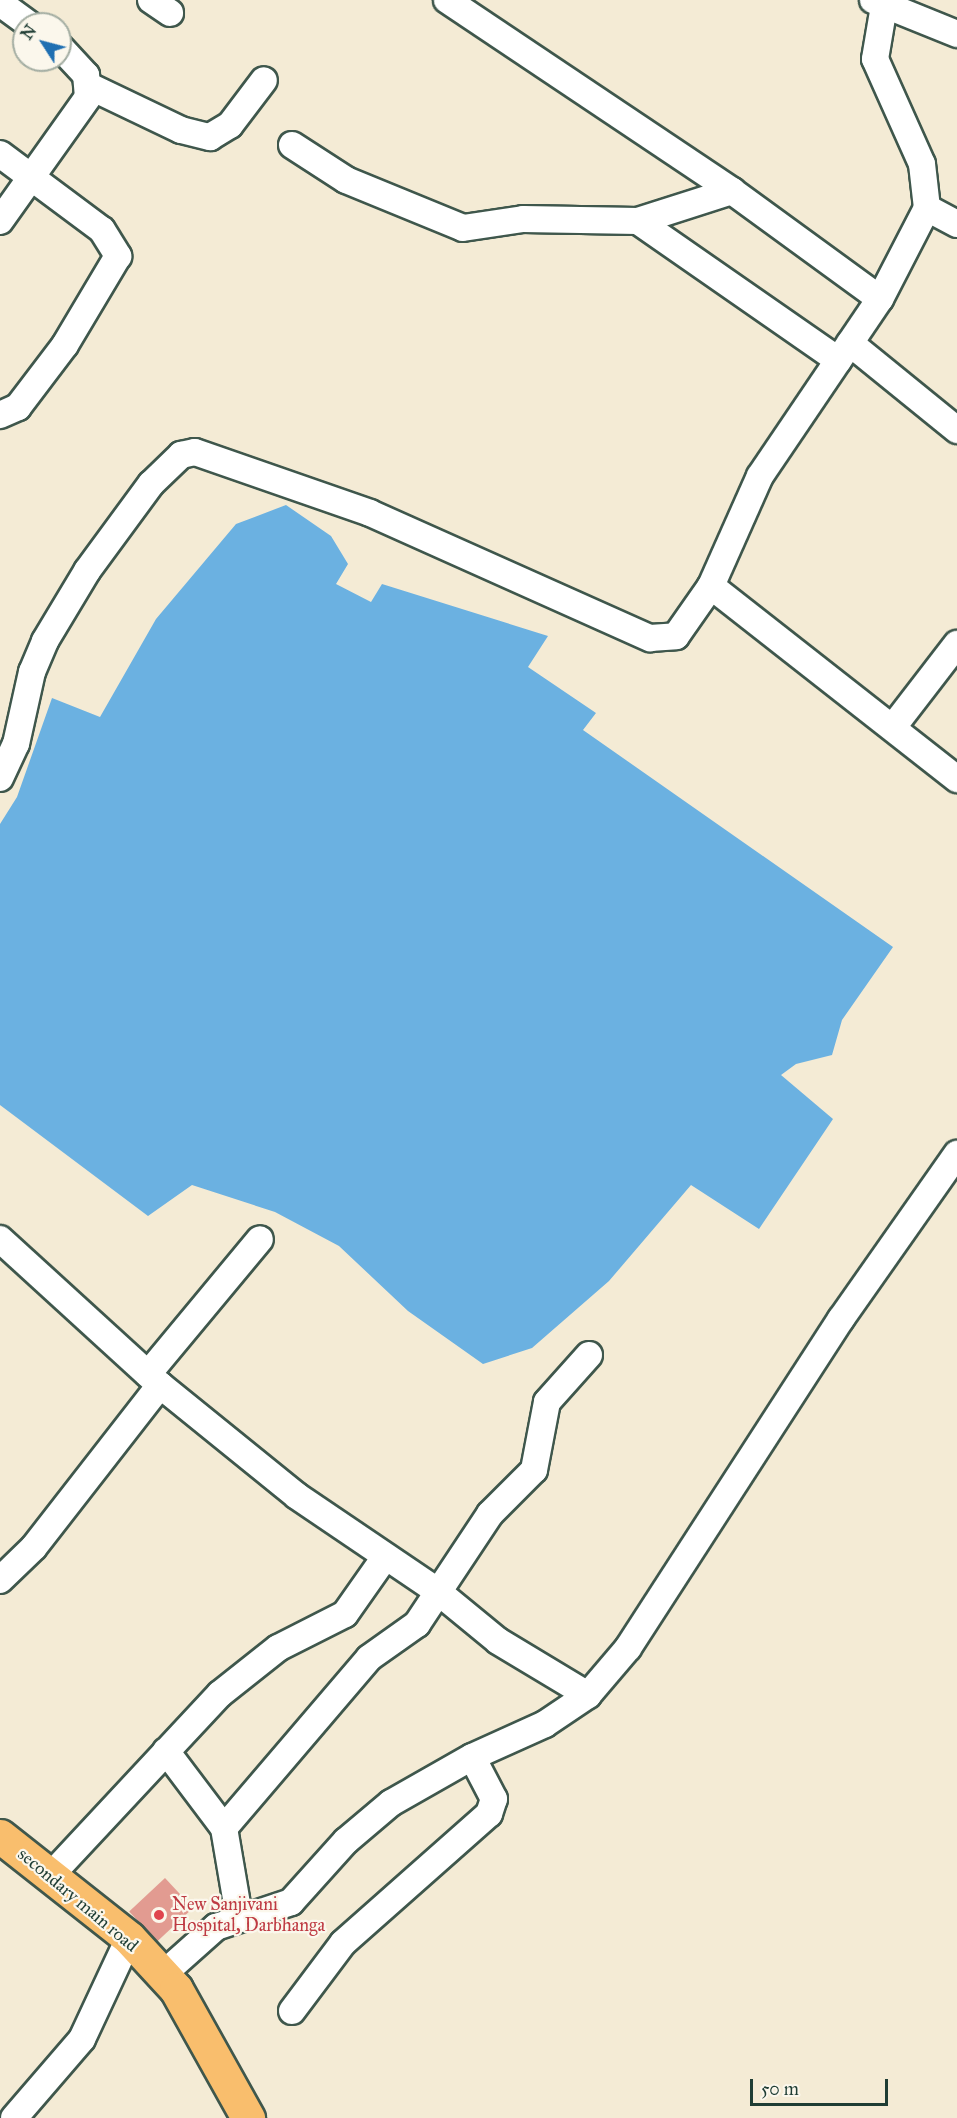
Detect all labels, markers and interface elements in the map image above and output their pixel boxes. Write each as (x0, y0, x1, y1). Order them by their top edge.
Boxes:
north arrow (12, 12, 72, 72)
text: N (17, 21, 40, 43)
street label: secondary main road (14, 1843, 142, 1957)
place label: New Sanjivani Hospital, Darbhanga (172, 1894, 325, 1936)
marker: New Sanjivani Hospital, Darbhanga (150, 1906, 168, 1924)
scale bar (753, 2067, 891, 2105)
text: 50 m (761, 2078, 799, 2100)

